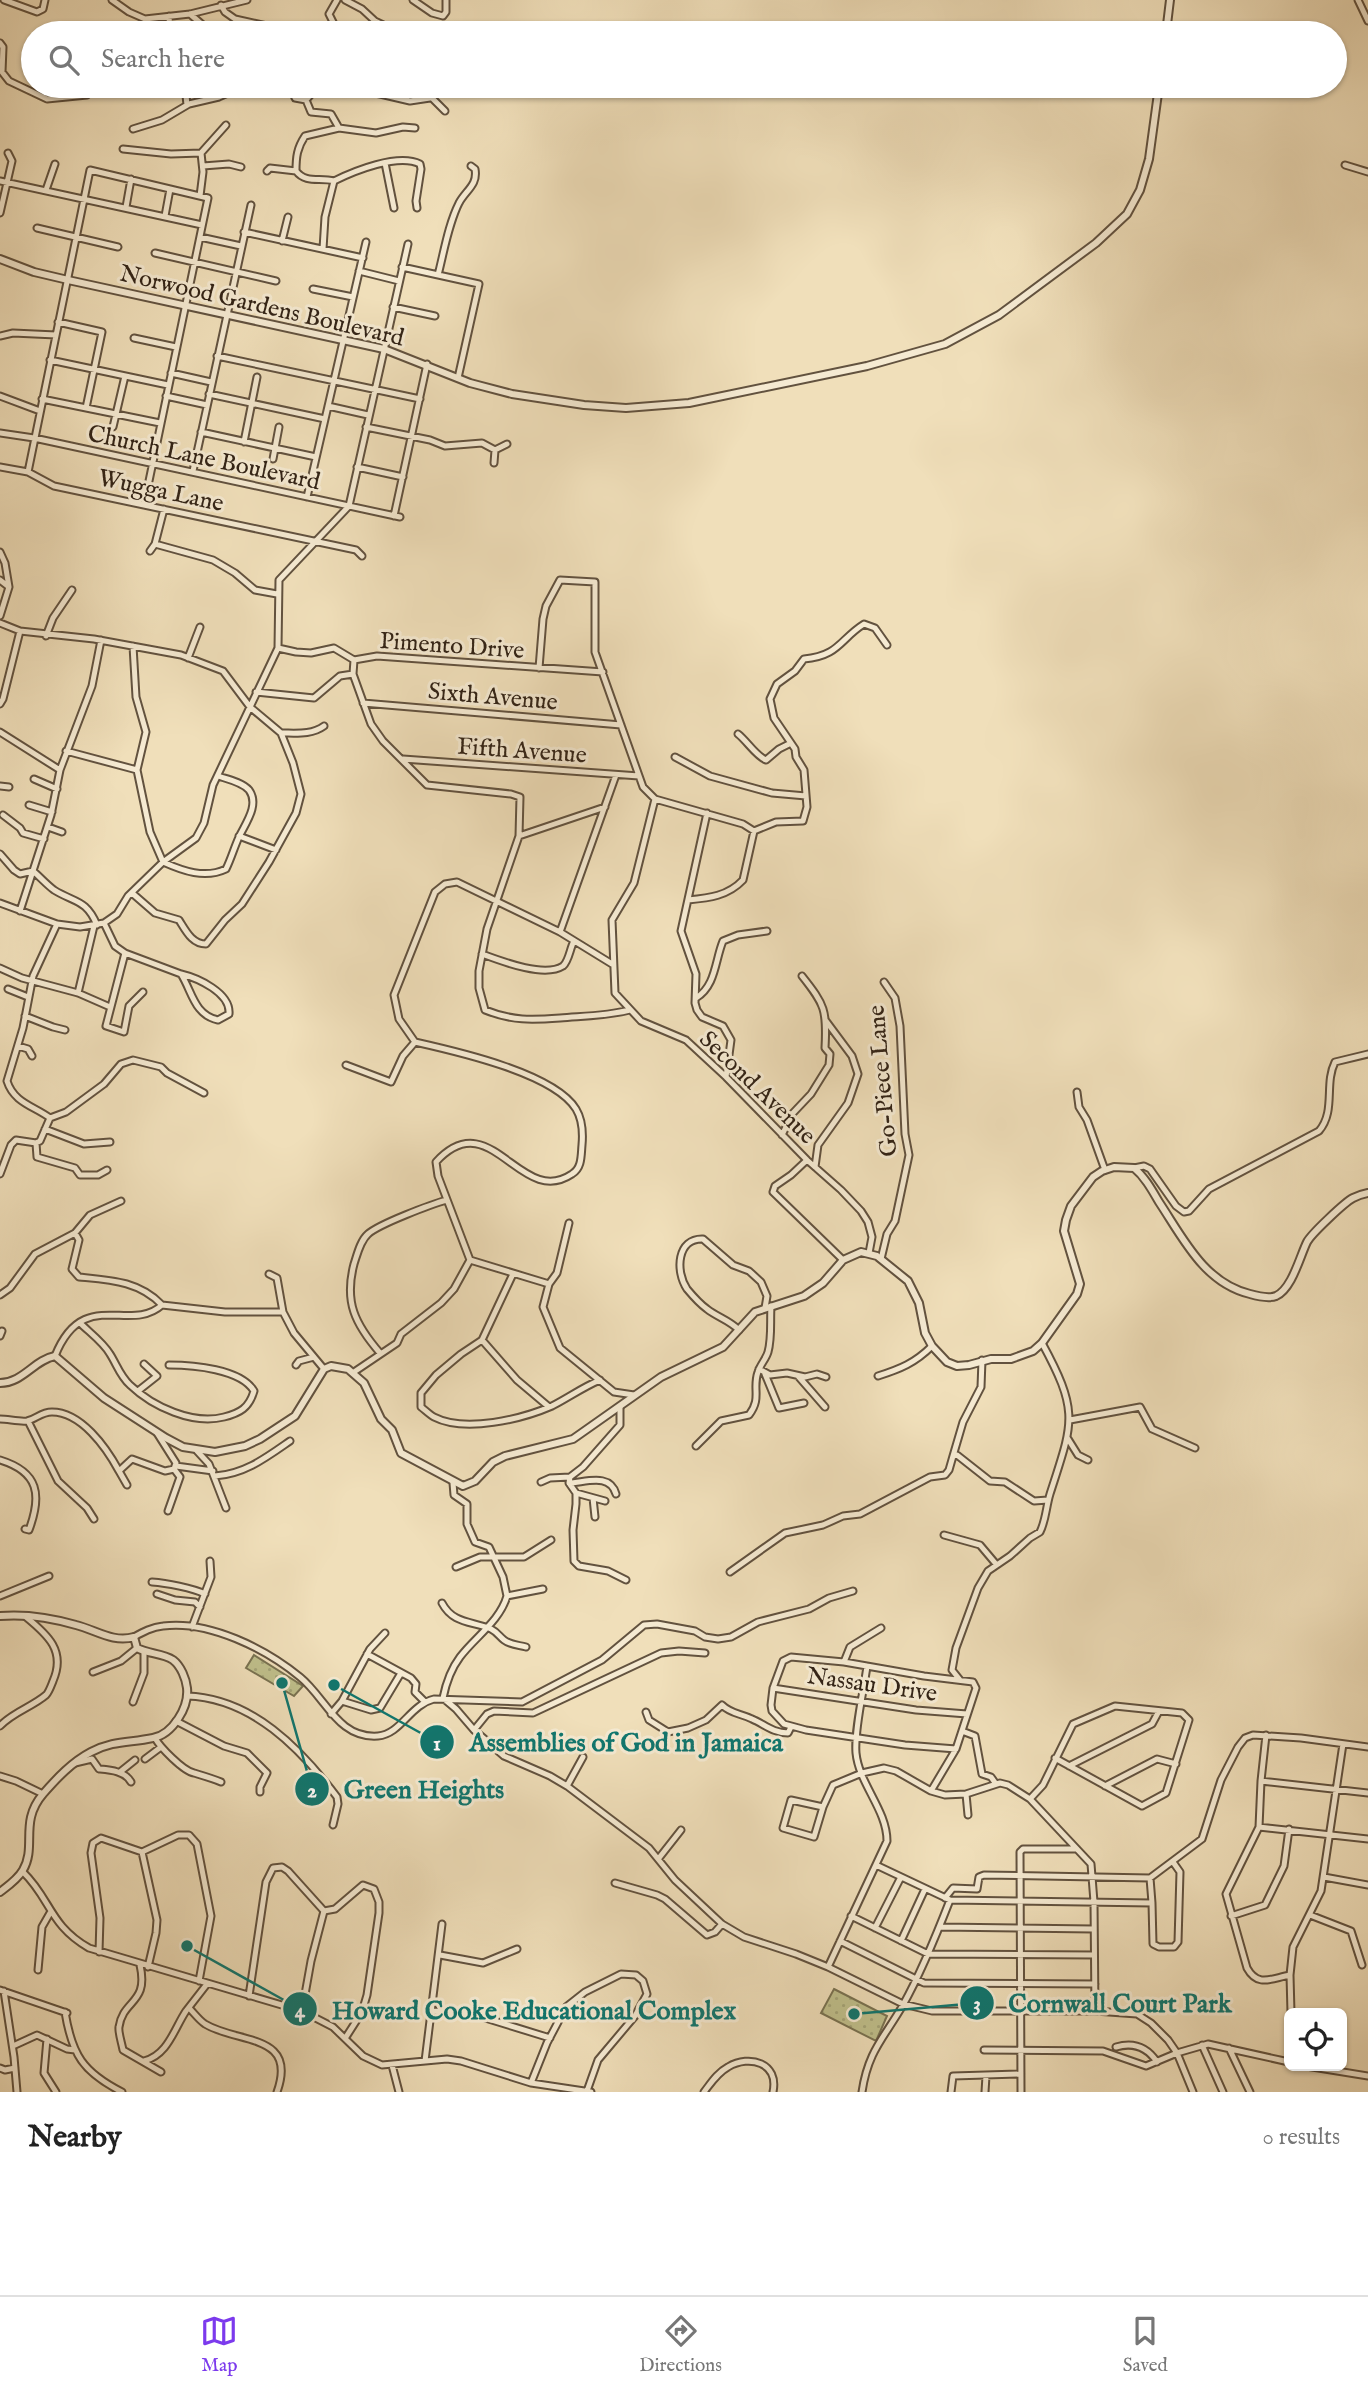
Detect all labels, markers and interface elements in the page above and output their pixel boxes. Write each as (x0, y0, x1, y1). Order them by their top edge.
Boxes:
search box (21, 21, 1347, 98)
icon: search (45, 41, 83, 79)
text: Search here (101, 43, 225, 76)
street label: Norwood Gardens Boulevard (116, 259, 407, 354)
street label: Church Lane Boulevard (85, 419, 323, 498)
street label: Wugga Lane (95, 463, 226, 520)
street label: Pimento Drive (379, 626, 525, 667)
street label: Sixth Avenue (427, 676, 559, 719)
street label: Fifth Avenue (456, 732, 588, 771)
street label: Go-Piece Lane (861, 1004, 906, 1158)
street label: Second Avenue (692, 1025, 822, 1152)
street label: Nassau Drive (805, 1661, 939, 1710)
callout: Assemblies of God in Jamaica (420, 1719, 797, 1766)
text: Assemblies of God in Jamaica (468, 1727, 784, 1760)
text: 1 (433, 1731, 441, 1758)
callout: Green Heights (295, 1766, 518, 1813)
text: Green Heights (344, 1774, 504, 1807)
text: 2 (307, 1778, 317, 1805)
callout: Cornwall Court Park (959, 1979, 1246, 2026)
callout: Howard Cooke Educational Complex (283, 1986, 750, 2033)
text: Cornwall Court Park (1008, 1988, 1233, 2021)
text: 3 (973, 1991, 981, 2018)
text: Howard Cooke Educational Complex (332, 1995, 737, 2028)
text: 4 (295, 1998, 306, 2025)
map controls (1284, 2008, 1347, 2071)
button: locate (1284, 2008, 1347, 2071)
text: Nearby (28, 2119, 121, 2157)
text: 0 results (1262, 2123, 1340, 2152)
tab: Map (200, 2312, 238, 2378)
tab: Directions (639, 2312, 722, 2378)
tab: Saved (1123, 2312, 1168, 2378)

